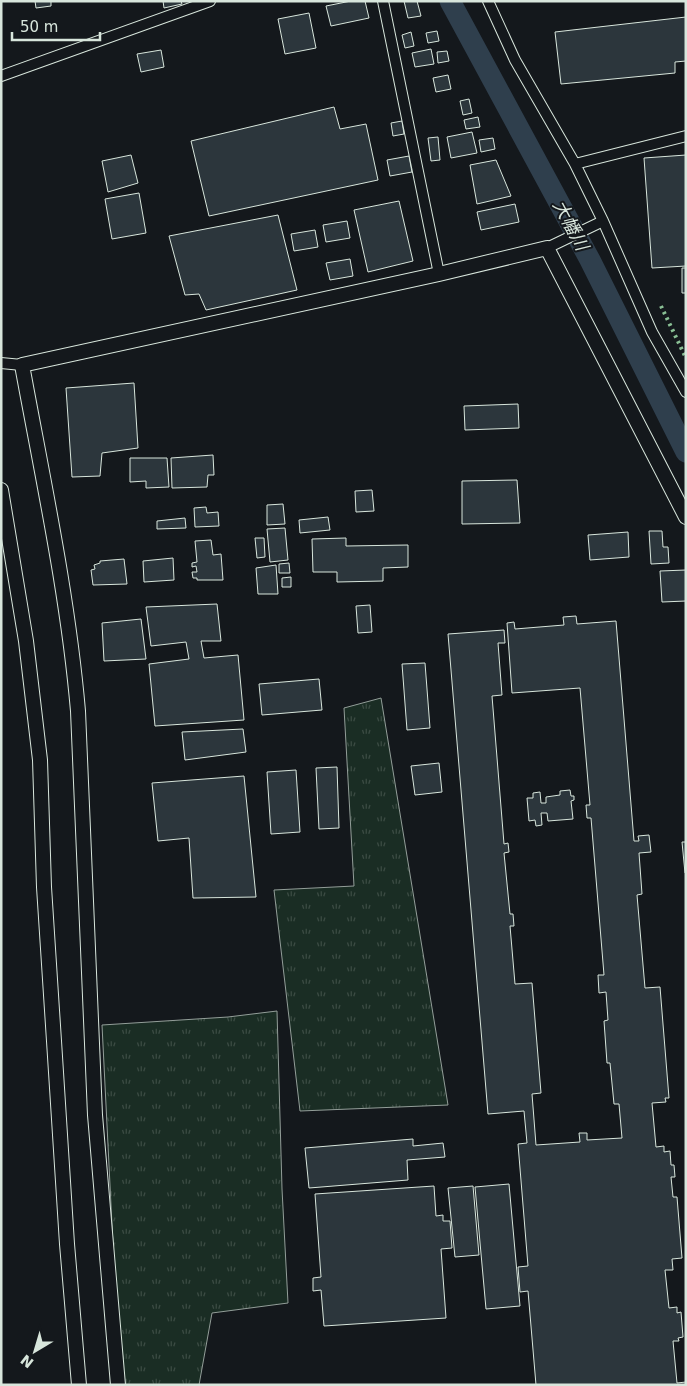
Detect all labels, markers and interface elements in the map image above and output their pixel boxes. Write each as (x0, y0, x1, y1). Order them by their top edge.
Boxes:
scale bar (12, 10, 100, 42)
text: 50 m (20, 18, 58, 36)
water label: 大幡川 (549, 196, 594, 256)
north arrow (10, 1326, 60, 1376)
text: N (17, 1351, 37, 1371)

